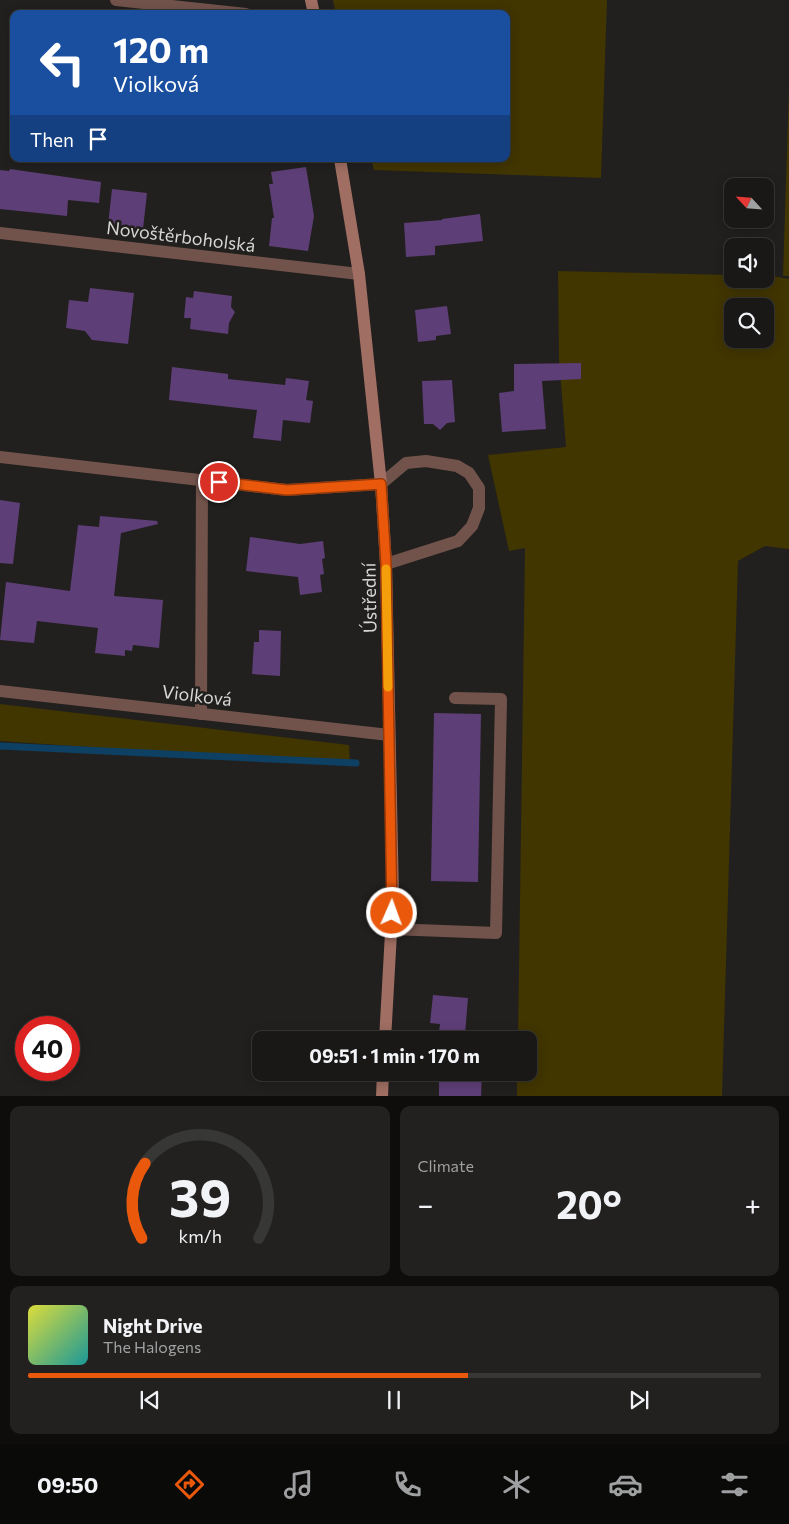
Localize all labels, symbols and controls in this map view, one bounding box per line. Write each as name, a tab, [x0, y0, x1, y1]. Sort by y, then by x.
text: 120 m	[113, 27, 209, 70]
icon: left	[30, 30, 95, 95]
text: Violková	[113, 70, 199, 97]
icon: arrive	[84, 125, 112, 153]
text: Then	[30, 128, 74, 151]
north arrow	[724, 178, 774, 228]
map controls	[724, 178, 774, 348]
street label: Novoštěrboholská	[105, 216, 257, 256]
button: sound	[724, 238, 774, 288]
button: search	[724, 298, 774, 348]
pin	[198, 461, 240, 503]
icon: arrive	[205, 468, 233, 496]
street label: Ústřední	[357, 561, 381, 633]
street label: Violková	[161, 680, 233, 710]
position arrow	[365, 886, 417, 938]
speed limit sign: 40	[15, 1016, 80, 1081]
text: 09:51 · 1 min · 170 m	[309, 1044, 480, 1067]
text: Climate	[418, 1156, 474, 1175]
text: 39	[169, 1164, 231, 1228]
text: 20°	[556, 1180, 622, 1227]
text: −	[418, 1187, 433, 1221]
text: +	[745, 1187, 761, 1221]
text: km/h	[178, 1225, 221, 1247]
text: Night Drive	[103, 1314, 203, 1337]
text: The Halogens	[103, 1337, 201, 1356]
icon: previous	[136, 1386, 164, 1414]
icon: pause	[380, 1386, 408, 1414]
icon: next	[625, 1386, 653, 1414]
icon: directions	[172, 1467, 207, 1502]
icon: music	[281, 1467, 316, 1502]
icon: phone	[390, 1467, 425, 1502]
icon: climate	[499, 1467, 534, 1502]
icon: car	[608, 1467, 643, 1502]
icon: filters	[717, 1467, 752, 1502]
text: 09:50	[37, 1471, 98, 1498]

